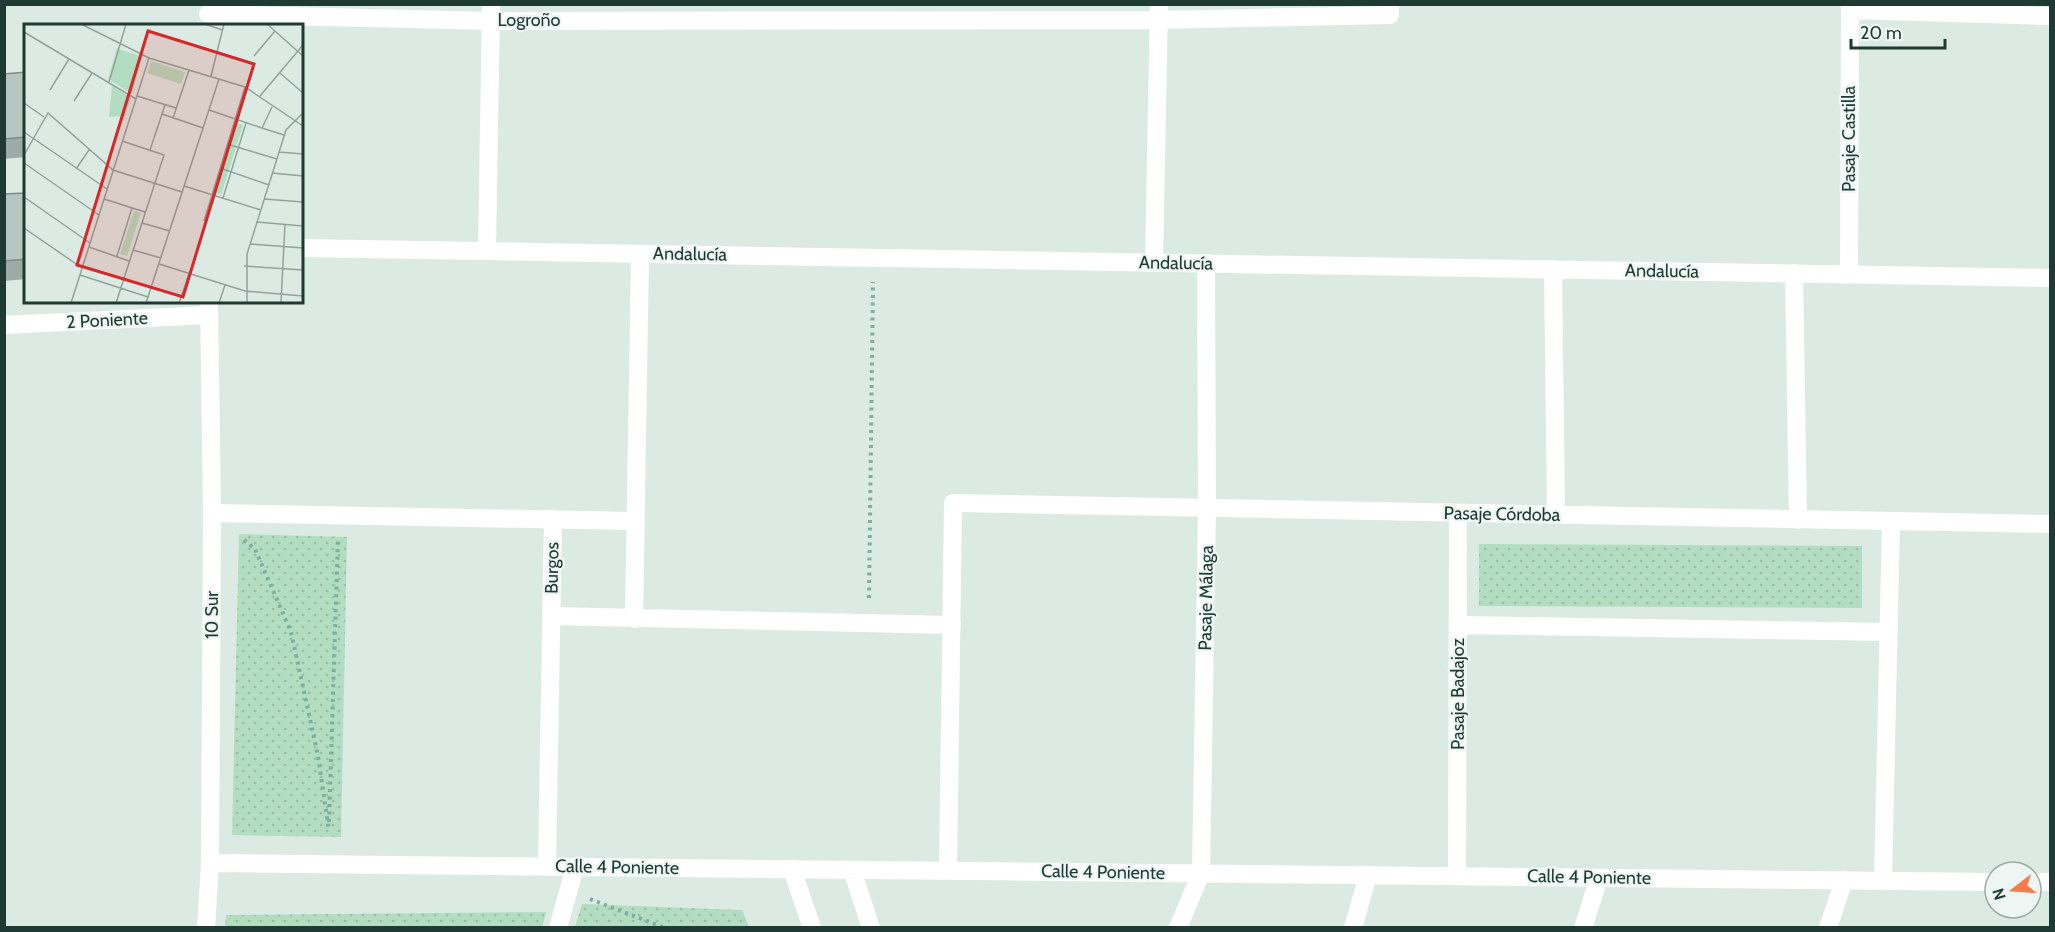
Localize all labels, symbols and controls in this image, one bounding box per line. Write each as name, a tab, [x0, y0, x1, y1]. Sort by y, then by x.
street label: Logroño	[497, 9, 561, 31]
scale bar	[1851, 12, 1946, 50]
text: 20 m	[1860, 22, 1902, 44]
inset map	[24, 24, 303, 303]
street label: Pasaje Castilla	[1838, 86, 1860, 192]
street label: Andalucía	[653, 242, 728, 266]
street label: Andalucía	[1139, 251, 1214, 275]
street label: Andalucía	[1625, 259, 1700, 283]
street label: 2 Poniente	[66, 307, 148, 333]
street label: Pasaje Córdoba	[1444, 502, 1561, 526]
street label: Burgos	[541, 542, 563, 594]
street label: Pasaje Málaga	[1194, 545, 1218, 651]
street label: 10 Sur	[201, 591, 223, 639]
street label: Pasaje Badajoz	[1447, 638, 1469, 750]
street label: Calle 4 Poniente	[555, 855, 679, 879]
street label: Calle 4 Poniente	[1041, 860, 1165, 884]
north arrow	[1983, 860, 2043, 920]
street label: Calle 4 Poniente	[1527, 865, 1651, 889]
text: N	[1988, 886, 2010, 902]

